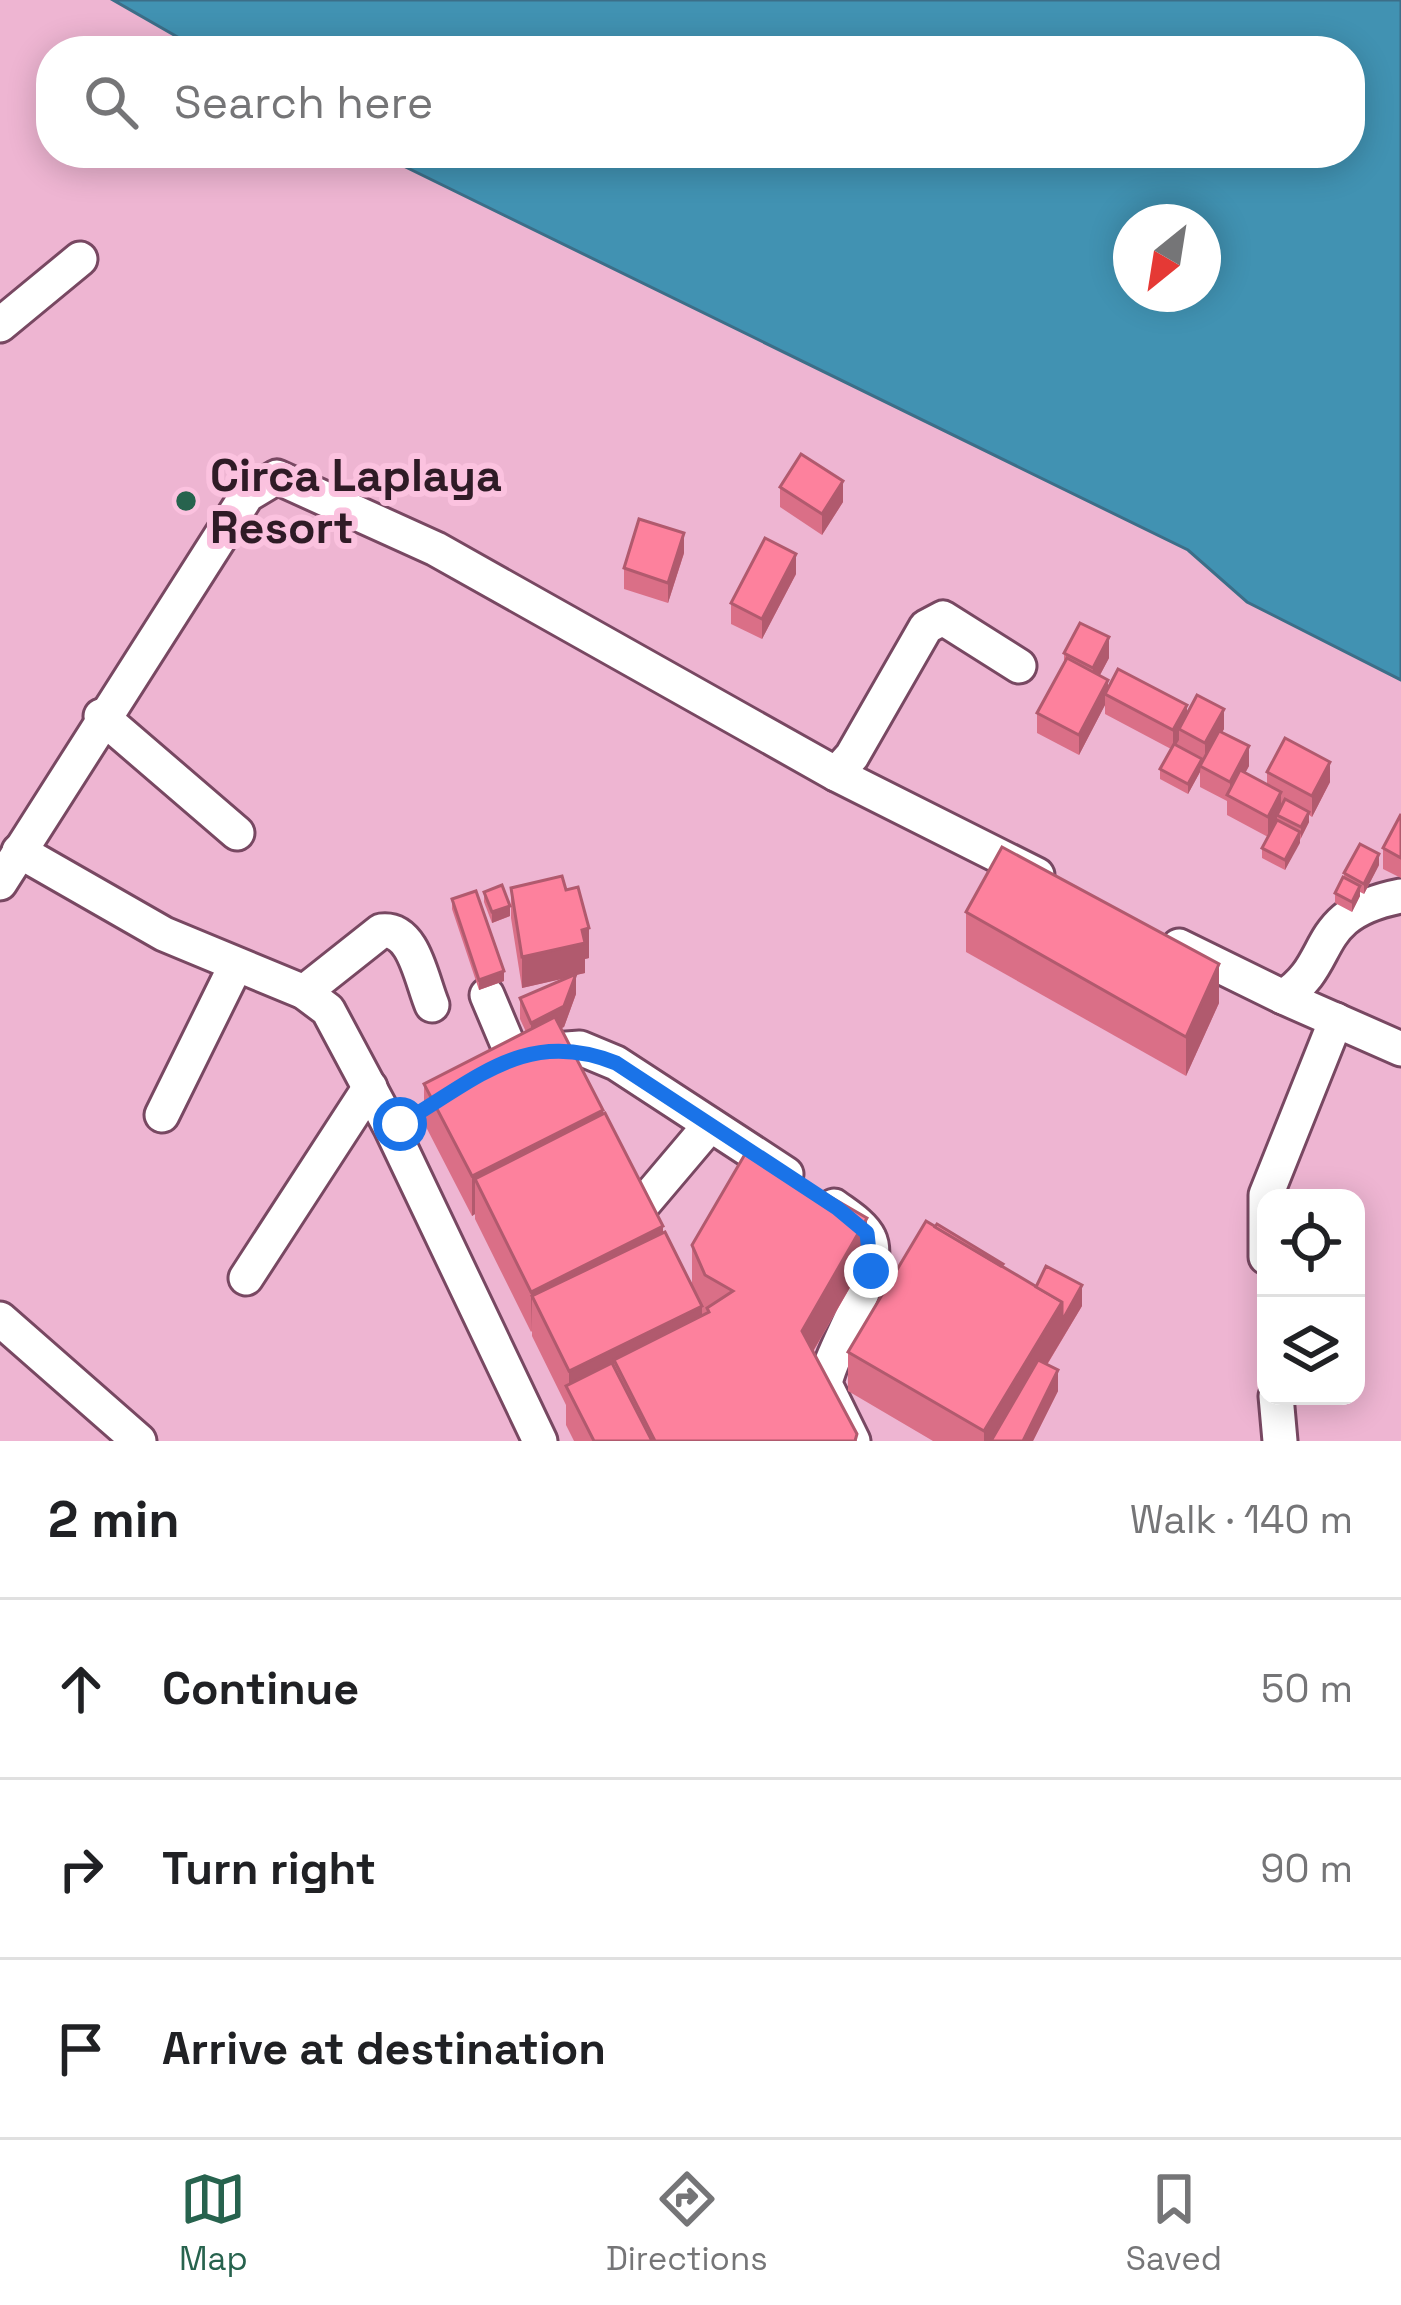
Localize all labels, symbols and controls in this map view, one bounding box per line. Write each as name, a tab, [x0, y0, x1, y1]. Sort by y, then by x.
search box	[36, 36, 1365, 168]
icon: search	[78, 69, 144, 135]
text: Search here	[174, 74, 433, 131]
north arrow	[1113, 204, 1221, 312]
place label: Circa Laplaya Resort	[210, 447, 502, 556]
marker: Circa Laplaya Resort	[173, 488, 199, 514]
route start	[373, 1097, 427, 1151]
map controls	[1257, 1189, 1365, 1405]
button: locate	[1257, 1189, 1365, 1297]
route end	[844, 1244, 898, 1298]
button: layers	[1257, 1297, 1365, 1405]
text: 2 min	[48, 1487, 180, 1552]
text: Walk · 140 m	[1130, 1495, 1353, 1544]
icon: ahead	[48, 1656, 114, 1722]
text: Continue	[162, 1660, 359, 1717]
text: 50 m	[1261, 1664, 1353, 1713]
icon: right	[48, 1836, 114, 1902]
text: Turn right	[162, 1840, 376, 1897]
text: 90 m	[1261, 1844, 1353, 1893]
icon: arrive	[48, 2016, 114, 2082]
text: Arrive at destination	[162, 2020, 606, 2077]
tab: Map	[179, 2166, 248, 2280]
tab: Directions	[606, 2166, 768, 2280]
tab: Saved	[1126, 2166, 1222, 2280]

